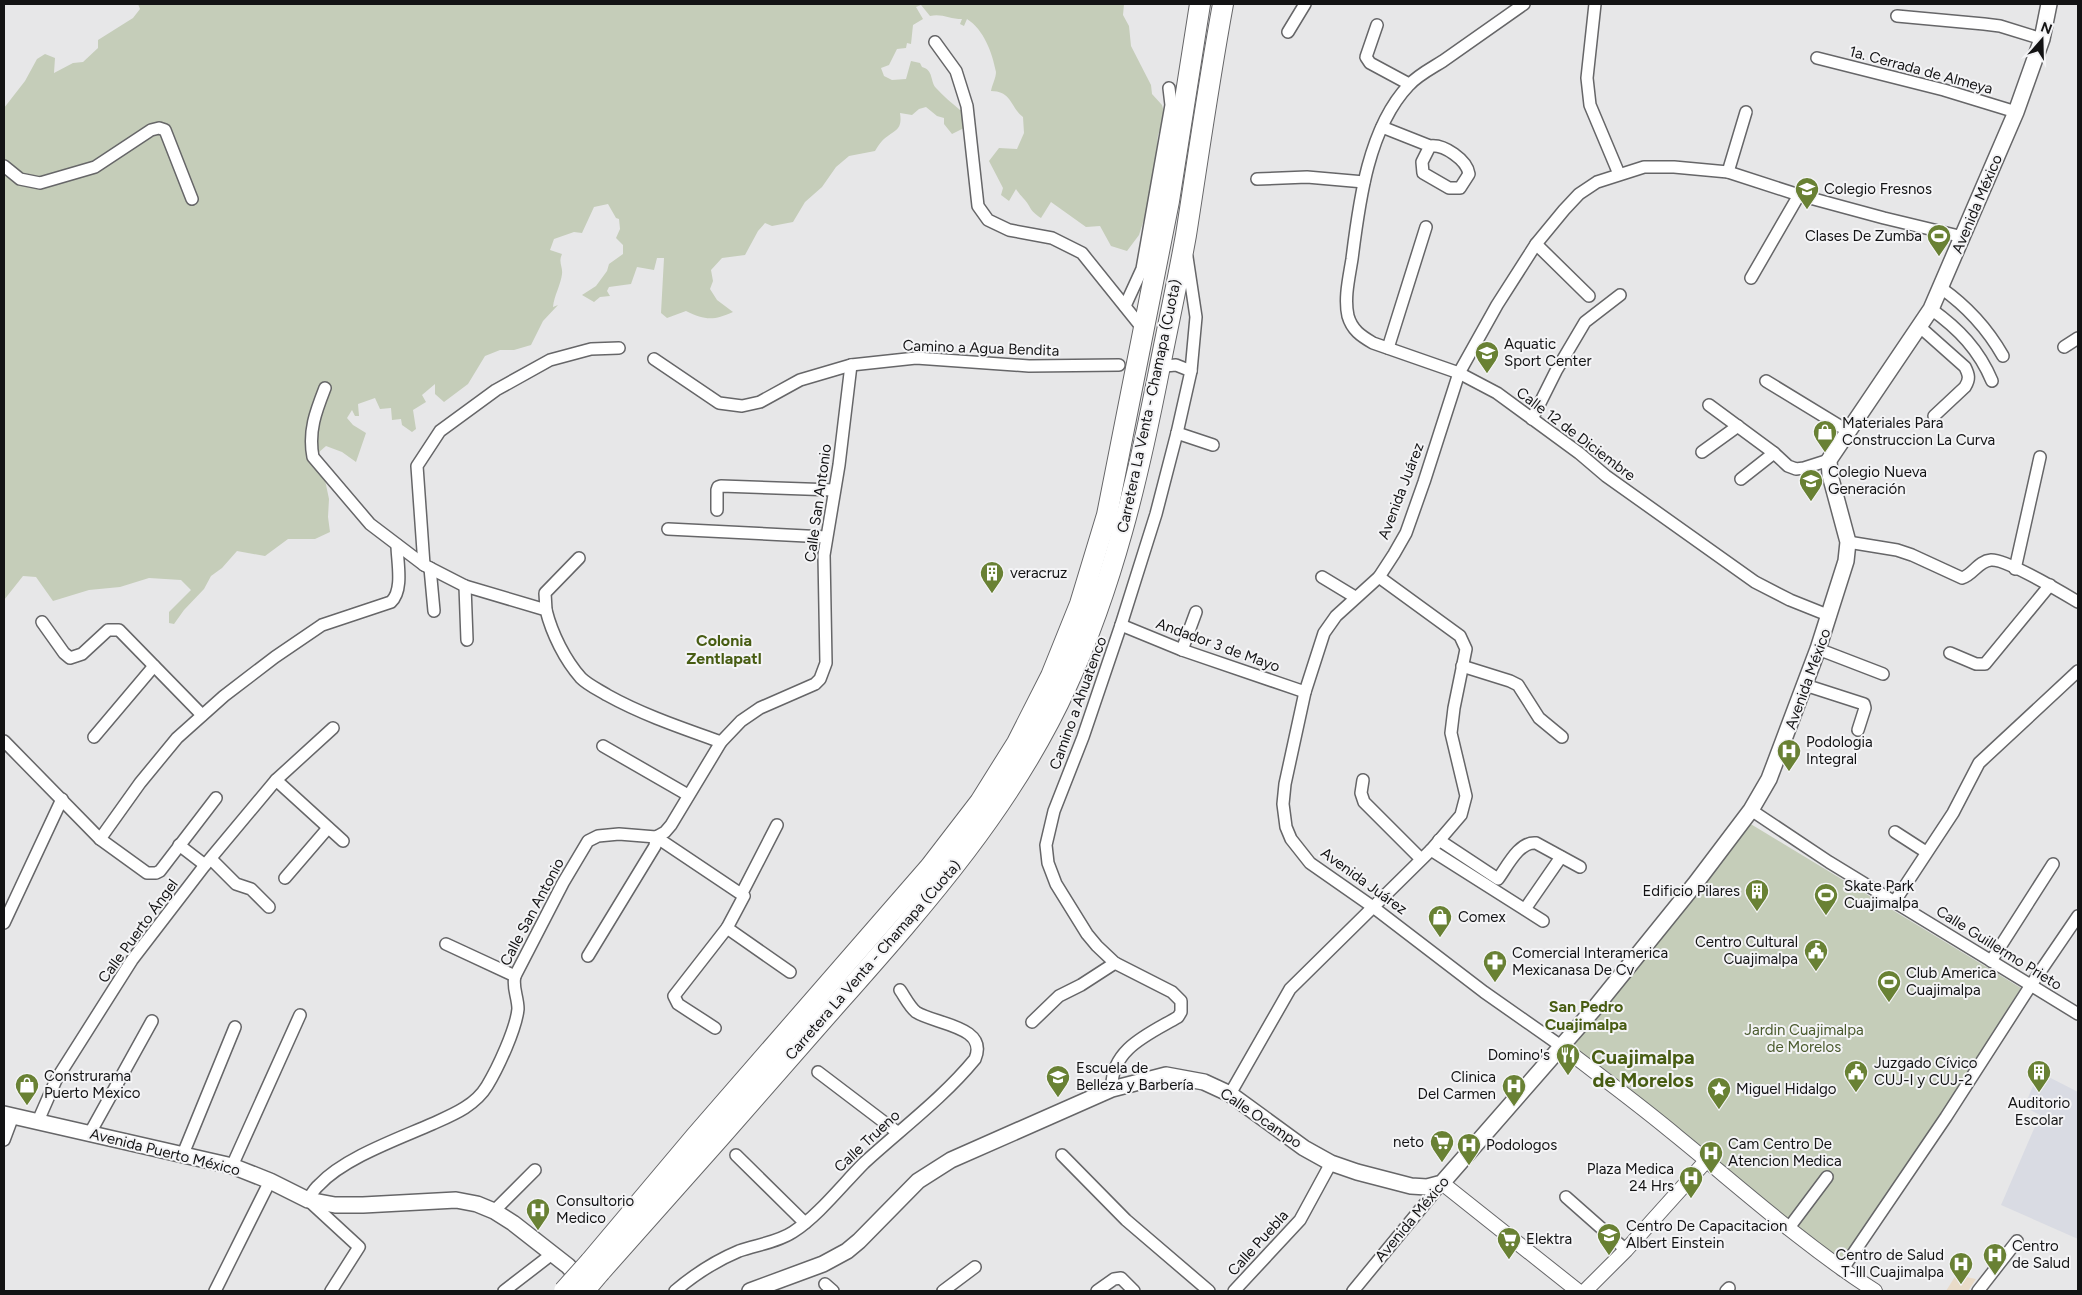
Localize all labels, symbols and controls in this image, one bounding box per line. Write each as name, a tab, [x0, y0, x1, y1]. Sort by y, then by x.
north arrow	[2017, 15, 2067, 65]
text: N	[2038, 18, 2054, 38]
street label: 1a. Cerrada de Almeya	[1847, 42, 1995, 98]
street label: Avenida México	[1948, 151, 2006, 256]
school or university icon: Colegio Fresnos	[1794, 176, 1820, 210]
place label: Colegio Fresnos	[1824, 180, 1932, 198]
sports icon: Clases De Zumba	[1926, 223, 1952, 257]
place label: Clases De Zumba	[1805, 227, 1922, 245]
street label: Carretera La Venta - Chamapa (Cuota)	[1113, 278, 1185, 534]
place label: Aquatic Sport Center	[1504, 335, 1592, 370]
street label: Camino a Agua Bendita	[902, 336, 1060, 360]
school or university icon: Aquatic Sport Center	[1474, 340, 1500, 374]
street label: Calle 12 de Diciembre	[1513, 383, 1639, 485]
place label: Materiales Para Construccion La Curva	[1842, 414, 1995, 449]
shop icon: Materiales Para Construccion La Curva	[1812, 419, 1838, 453]
street label: Avenida Juárez	[1374, 440, 1428, 542]
street label: Calle San Antonio	[801, 442, 835, 563]
place label: Colegio Nueva Generación	[1828, 463, 1927, 498]
school or university icon: Colegio Nueva Generación	[1798, 468, 1824, 502]
building icon: veracruz	[979, 560, 1005, 594]
place label: veracruz	[1010, 564, 1067, 582]
street label: Andador 3 de Mayo	[1154, 614, 1283, 676]
street label: Avenida México	[1781, 626, 1835, 732]
district label: Colonia Zentlapatl	[686, 631, 762, 668]
street label: Camino a Ahuatenco	[1046, 634, 1111, 772]
place label: Podologia Integral	[1806, 733, 1873, 768]
hospital icon: Podologia Integral	[1776, 738, 1802, 772]
street label: Avenida Juárez	[1317, 844, 1411, 918]
street label: Calle San Antonio	[496, 855, 568, 969]
street label: Carretera La Venta - Chamapa (Cuota)	[781, 856, 965, 1064]
street label: Calle Puerto Ángel	[94, 876, 182, 986]
place label: Skate Park Cuajimalpa	[1844, 877, 1919, 912]
building icon: Edificio Pilares	[1744, 878, 1770, 912]
place label: Edificio Pilares	[1642, 882, 1740, 900]
sports icon: Skate Park Cuajimalpa	[1813, 882, 1839, 916]
street label: Calle Guillermo Prieto	[1933, 902, 2065, 994]
shop icon: Comex	[1427, 904, 1453, 938]
place label: Comex	[1458, 908, 1506, 926]
place label: Centro Cultural Cuajimalpa	[1695, 933, 1798, 968]
public building icon: Centro Cultural Cuajimalpa	[1803, 938, 1829, 972]
place label: Comercial Interamerica Mexicanasa De Cv	[1512, 944, 1668, 979]
pharmacy icon: Comercial Interamerica Mexicanasa De Cv	[1482, 949, 1508, 983]
place label: Club America Cuajimalpa	[1906, 964, 1996, 999]
sports icon: Club America Cuajimalpa	[1876, 969, 1902, 1003]
district label: San Pedro Cuajimalpa	[1545, 997, 1627, 1034]
park label: Jardin Cuajimalpa de Morelos	[1744, 1021, 1864, 1056]
restaurant icon: Domino's	[1555, 1042, 1581, 1076]
district label: Cuajimalpa de Morelos	[1591, 1045, 1695, 1092]
place label: Domino's	[1488, 1046, 1550, 1064]
place label: Juzgado Cívico CUJ-I y CUJ-2	[1874, 1054, 1978, 1089]
place label: Escuela de Belleza y Barbería	[1076, 1059, 1194, 1094]
public building icon: Juzgado Cívico CUJ-I y CUJ-2	[1843, 1059, 1869, 1093]
building icon: Auditorio Escolar	[2026, 1059, 2052, 1093]
school or university icon: Escuela de Belleza y Barbería	[1045, 1064, 1071, 1098]
place label: Construrama Puerto Mexico	[44, 1067, 141, 1102]
place label: Clinica Del Carmen	[1418, 1068, 1496, 1103]
shop icon: Construrama Puerto Mexico	[14, 1072, 40, 1106]
hospital icon: Clinica Del Carmen	[1501, 1073, 1527, 1107]
place icon: Miguel Hidalgo	[1706, 1076, 1732, 1110]
place label: Miguel Hidalgo	[1736, 1080, 1837, 1098]
street label: Calle Ocampo	[1217, 1084, 1306, 1152]
place label: Auditorio Escolar	[2008, 1094, 2070, 1129]
street label: Calle Trueno	[830, 1106, 904, 1176]
street label: Avenida Puerto México	[88, 1125, 242, 1179]
supermarket icon: neto	[1429, 1129, 1455, 1163]
hospital icon: Podologos	[1456, 1132, 1482, 1166]
place label: neto	[1393, 1133, 1424, 1151]
place label: Cam Centro De Atencion Medica	[1728, 1135, 1842, 1170]
place label: Podologos	[1486, 1136, 1557, 1154]
hospital icon: Cam Centro De Atencion Medica	[1698, 1140, 1724, 1174]
place label: Plaza Medica 24 Hrs	[1587, 1160, 1674, 1195]
hospital icon: Plaza Medica 24 Hrs	[1678, 1165, 1704, 1199]
street label: Avenida México	[1371, 1172, 1453, 1265]
place label: Consultorio Medico	[556, 1192, 634, 1227]
hospital icon: Consultorio Medico	[525, 1197, 551, 1231]
street label: Calle Puebla	[1224, 1207, 1292, 1279]
place label: Centro De Capacitacion Albert Einstein	[1626, 1217, 1787, 1252]
school or university icon: Centro De Capacitacion Albert Einstein	[1596, 1222, 1622, 1256]
supermarket icon: Elektra	[1496, 1226, 1522, 1260]
place label: Elektra	[1526, 1230, 1572, 1248]
place label: Centro de Salud	[2012, 1237, 2070, 1272]
hospital icon: Centro de Salud	[1982, 1242, 2008, 1276]
place label: Centro de Salud T-lll Cuajimalpa	[1835, 1246, 1944, 1281]
hospital icon: Centro de Salud T-lll Cuajimalpa	[1948, 1251, 1974, 1285]

